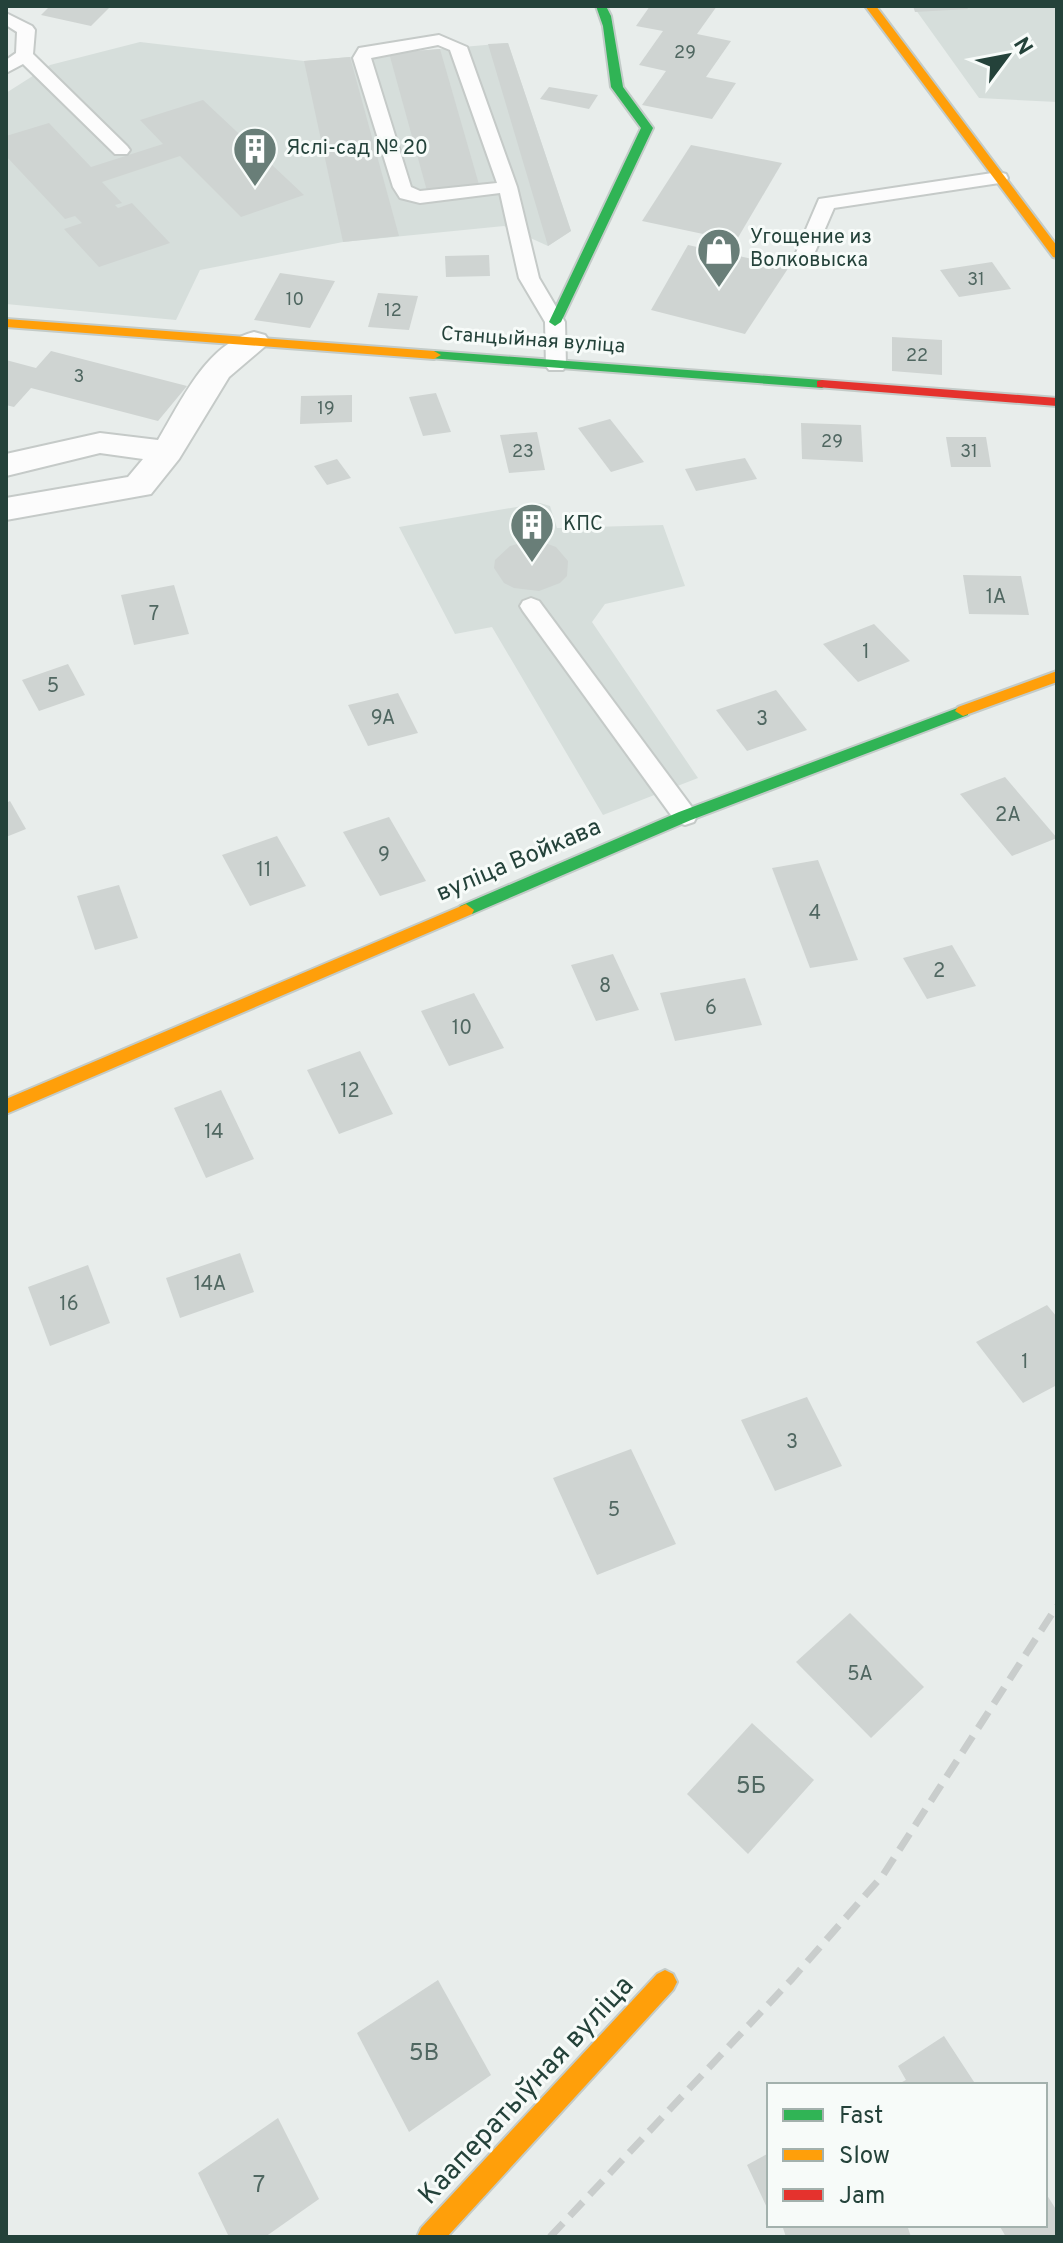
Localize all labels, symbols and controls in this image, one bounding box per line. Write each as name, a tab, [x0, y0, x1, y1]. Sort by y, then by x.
north arrow	[967, 16, 1047, 96]
text: N	[1006, 33, 1037, 61]
house number: 29	[674, 42, 696, 65]
building icon: Яслі-сад № 20	[231, 125, 279, 188]
place label: Яслі-сад № 20	[286, 136, 428, 162]
place label: Угощение из Волковыска	[750, 225, 872, 274]
shop icon: Угощение из Волковыска	[695, 226, 743, 289]
house number: 31	[967, 269, 985, 292]
house number: 10	[286, 289, 304, 312]
house number: 12	[384, 300, 402, 323]
street label: Станцыйная вуліца	[440, 322, 626, 360]
house number: 22	[906, 345, 928, 368]
house number: 3	[74, 366, 84, 389]
house number: 19	[317, 398, 335, 421]
house number: 29	[821, 431, 843, 454]
house number: 23	[512, 441, 534, 464]
house number: 31	[960, 441, 978, 464]
building icon: КПС	[508, 501, 556, 564]
place label: КПС	[563, 512, 603, 538]
house number: 1А	[986, 585, 1006, 611]
house number: 7	[149, 602, 159, 628]
house number: 1	[862, 640, 870, 666]
house number: 5	[47, 674, 59, 700]
house number: 9А	[371, 706, 395, 732]
house number: 3	[756, 707, 768, 733]
house number: 2А	[995, 803, 1021, 829]
street label: вуліца Войкава	[432, 813, 606, 909]
house number: 9	[378, 843, 390, 869]
house number: 11	[257, 858, 271, 884]
house number: 4	[809, 901, 821, 927]
house number: 2	[933, 959, 945, 985]
house number: 8	[599, 974, 611, 1000]
house number: 6	[705, 996, 717, 1022]
house number: 10	[452, 1016, 472, 1042]
house number: 12	[340, 1079, 360, 1105]
house number: 14	[204, 1120, 224, 1146]
house number: 14А	[194, 1272, 226, 1298]
house number: 16	[59, 1292, 79, 1318]
house number: 1	[1021, 1350, 1029, 1376]
house number: 3	[786, 1430, 798, 1456]
house number: 5	[608, 1498, 620, 1524]
house number: 5А	[847, 1662, 873, 1688]
house number: 5Б	[736, 1772, 766, 1802]
street label: Кааператыўная вуліца	[411, 1969, 643, 2213]
house number: 5В	[409, 2039, 439, 2069]
legend	[767, 2083, 1047, 2227]
text: Fast	[839, 2102, 883, 2132]
text: Slow	[839, 2142, 890, 2172]
house number: 7	[253, 2171, 265, 2201]
text: Jam	[839, 2182, 885, 2212]

